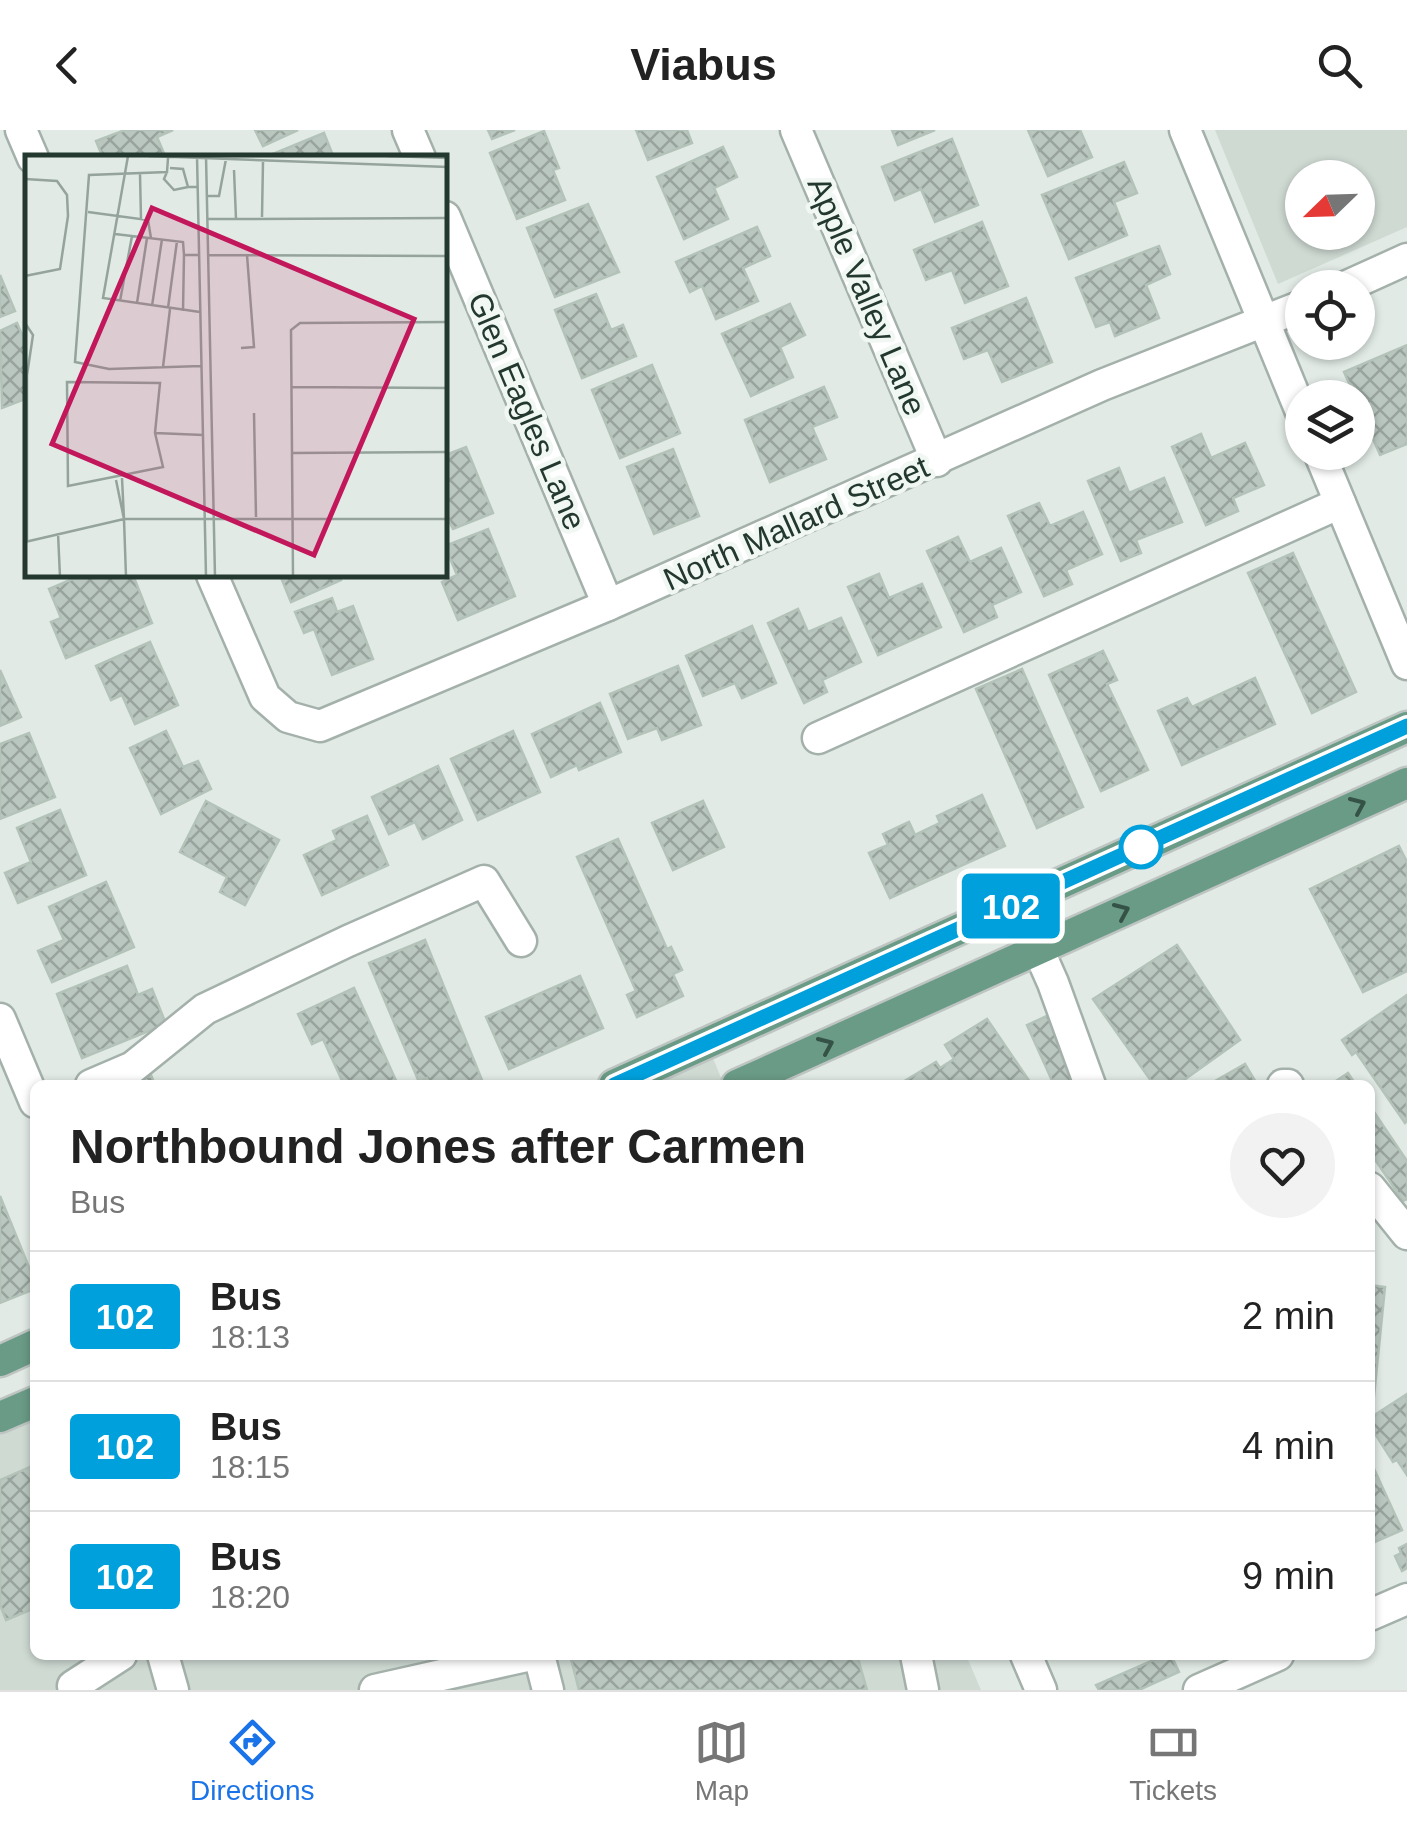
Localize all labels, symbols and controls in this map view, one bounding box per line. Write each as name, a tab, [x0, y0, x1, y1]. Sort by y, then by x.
icon: back	[40, 38, 95, 93]
icon: search	[1312, 38, 1367, 93]
text: Viabus	[630, 39, 777, 90]
inset map	[25, 155, 448, 578]
north arrow	[1285, 160, 1375, 250]
map controls	[1285, 160, 1375, 470]
street label: Apple Valley Lane	[800, 171, 934, 421]
button: locate	[1285, 270, 1375, 360]
street label: Glen Eagles Lane	[461, 287, 593, 535]
button: layers	[1285, 380, 1375, 470]
street label: North Mallard Street	[658, 448, 934, 598]
one-way arrow	[1348, 797, 1366, 817]
unlabelled marker	[1120, 826, 1162, 868]
line badge: 102	[954, 874, 1068, 938]
text: 102	[982, 887, 1040, 926]
one-way arrow	[1112, 903, 1130, 923]
one-way arrow	[816, 1037, 834, 1057]
button: heart	[1230, 1113, 1335, 1218]
text: Northbound Jones after Carmen	[70, 1120, 806, 1173]
text: Bus	[70, 1184, 125, 1220]
text: Bus	[210, 1276, 282, 1318]
text: 2 min	[1242, 1295, 1335, 1337]
text: 102	[96, 1297, 154, 1336]
text: 18:13	[210, 1319, 290, 1355]
text: Bus	[210, 1406, 282, 1448]
text: 4 min	[1242, 1425, 1335, 1467]
text: 102	[96, 1427, 154, 1466]
text: 18:15	[210, 1449, 290, 1485]
text: Bus	[210, 1536, 282, 1578]
text: 9 min	[1242, 1555, 1335, 1597]
text: 102	[96, 1557, 154, 1596]
text: 18:20	[210, 1579, 290, 1615]
tab: Directions	[190, 1715, 314, 1807]
tab: Map	[694, 1715, 749, 1807]
tab: Tickets	[1129, 1715, 1217, 1807]

